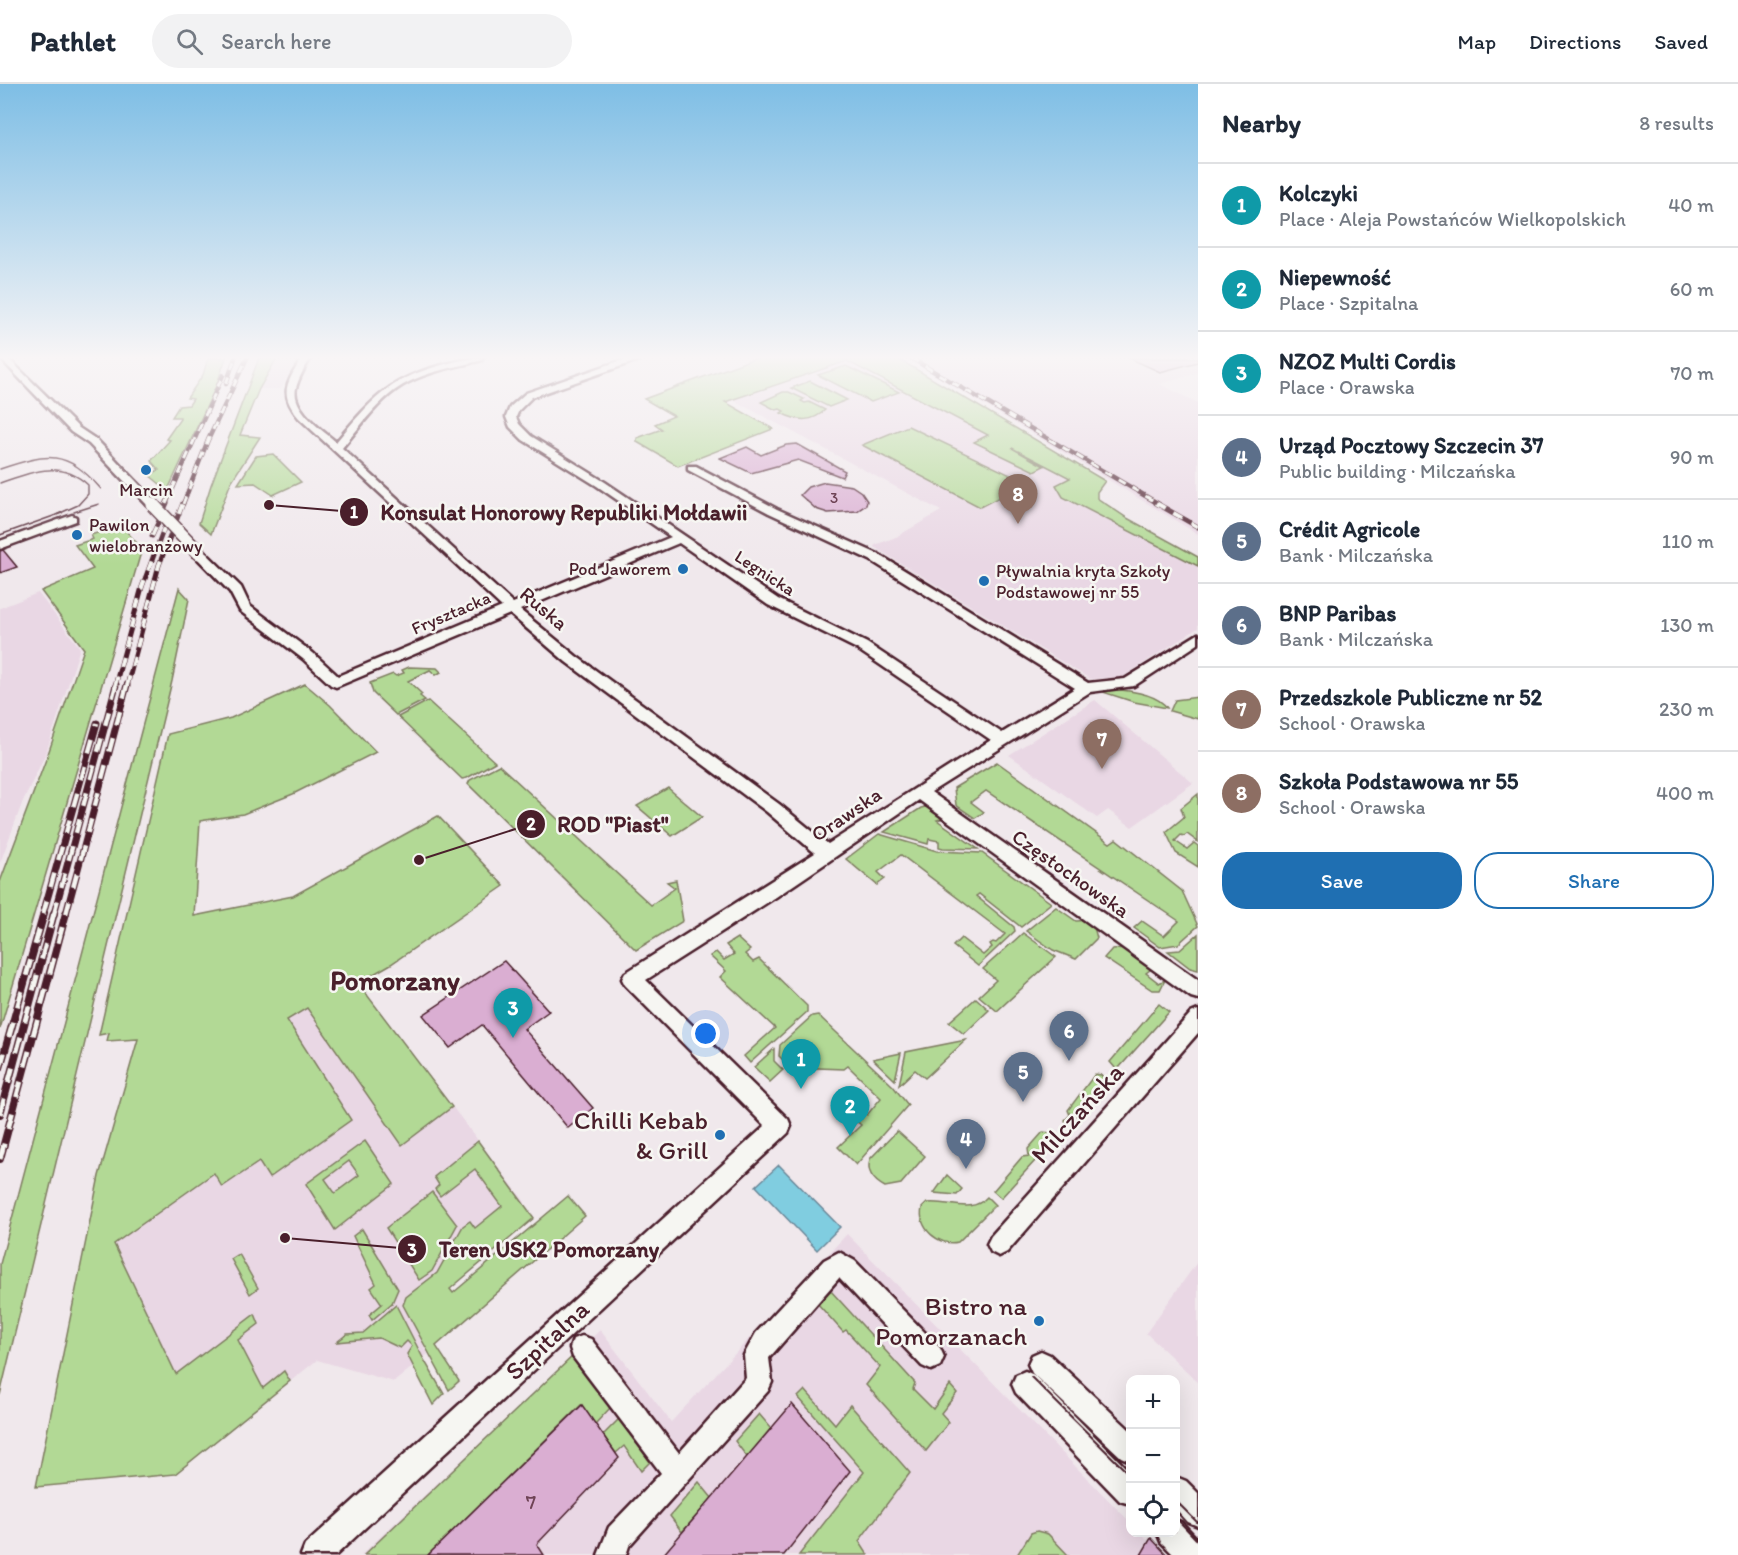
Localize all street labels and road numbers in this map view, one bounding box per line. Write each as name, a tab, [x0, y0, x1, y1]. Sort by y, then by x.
street label: Legnicka	[730, 545, 800, 601]
street label: Ruska	[515, 581, 573, 635]
street label: Frysztacka	[408, 586, 494, 640]
street label: Orawska	[806, 781, 886, 847]
street label: Częstochowska	[1007, 823, 1135, 923]
street label: Milczańska	[1024, 1056, 1131, 1170]
street label: Szpitalna	[498, 1293, 596, 1387]

